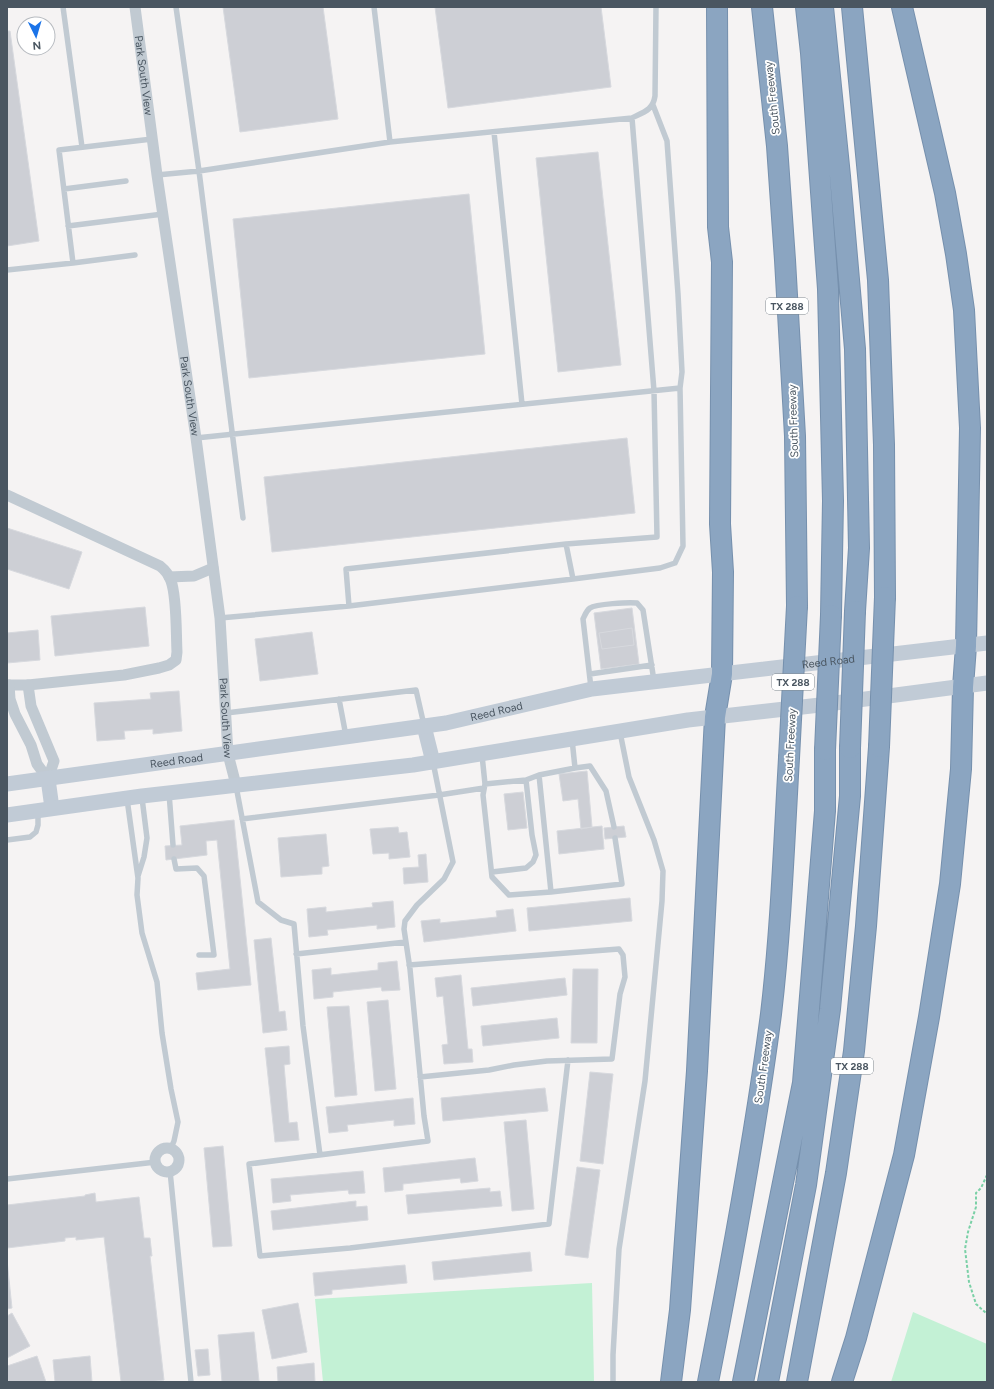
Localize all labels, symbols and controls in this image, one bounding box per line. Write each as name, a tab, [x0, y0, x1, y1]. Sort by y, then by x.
north arrow	[16, 16, 56, 56]
street label: Park South View	[132, 35, 155, 117]
text: N	[32, 39, 42, 52]
street label: South Freeway	[762, 60, 783, 135]
road number: TX 288	[766, 298, 808, 314]
street label: Park South View	[177, 355, 202, 437]
street label: South Freeway	[786, 384, 801, 458]
street label: Reed Road	[801, 652, 856, 672]
road number: TX 288	[772, 674, 814, 690]
street label: Park South View	[217, 677, 234, 759]
street label: Reed Road	[469, 699, 524, 724]
street label: South Freeway	[782, 708, 799, 782]
street label: Reed Road	[149, 751, 204, 771]
street label: South Freeway	[752, 1030, 775, 1104]
road number: TX 288	[831, 1058, 873, 1074]

